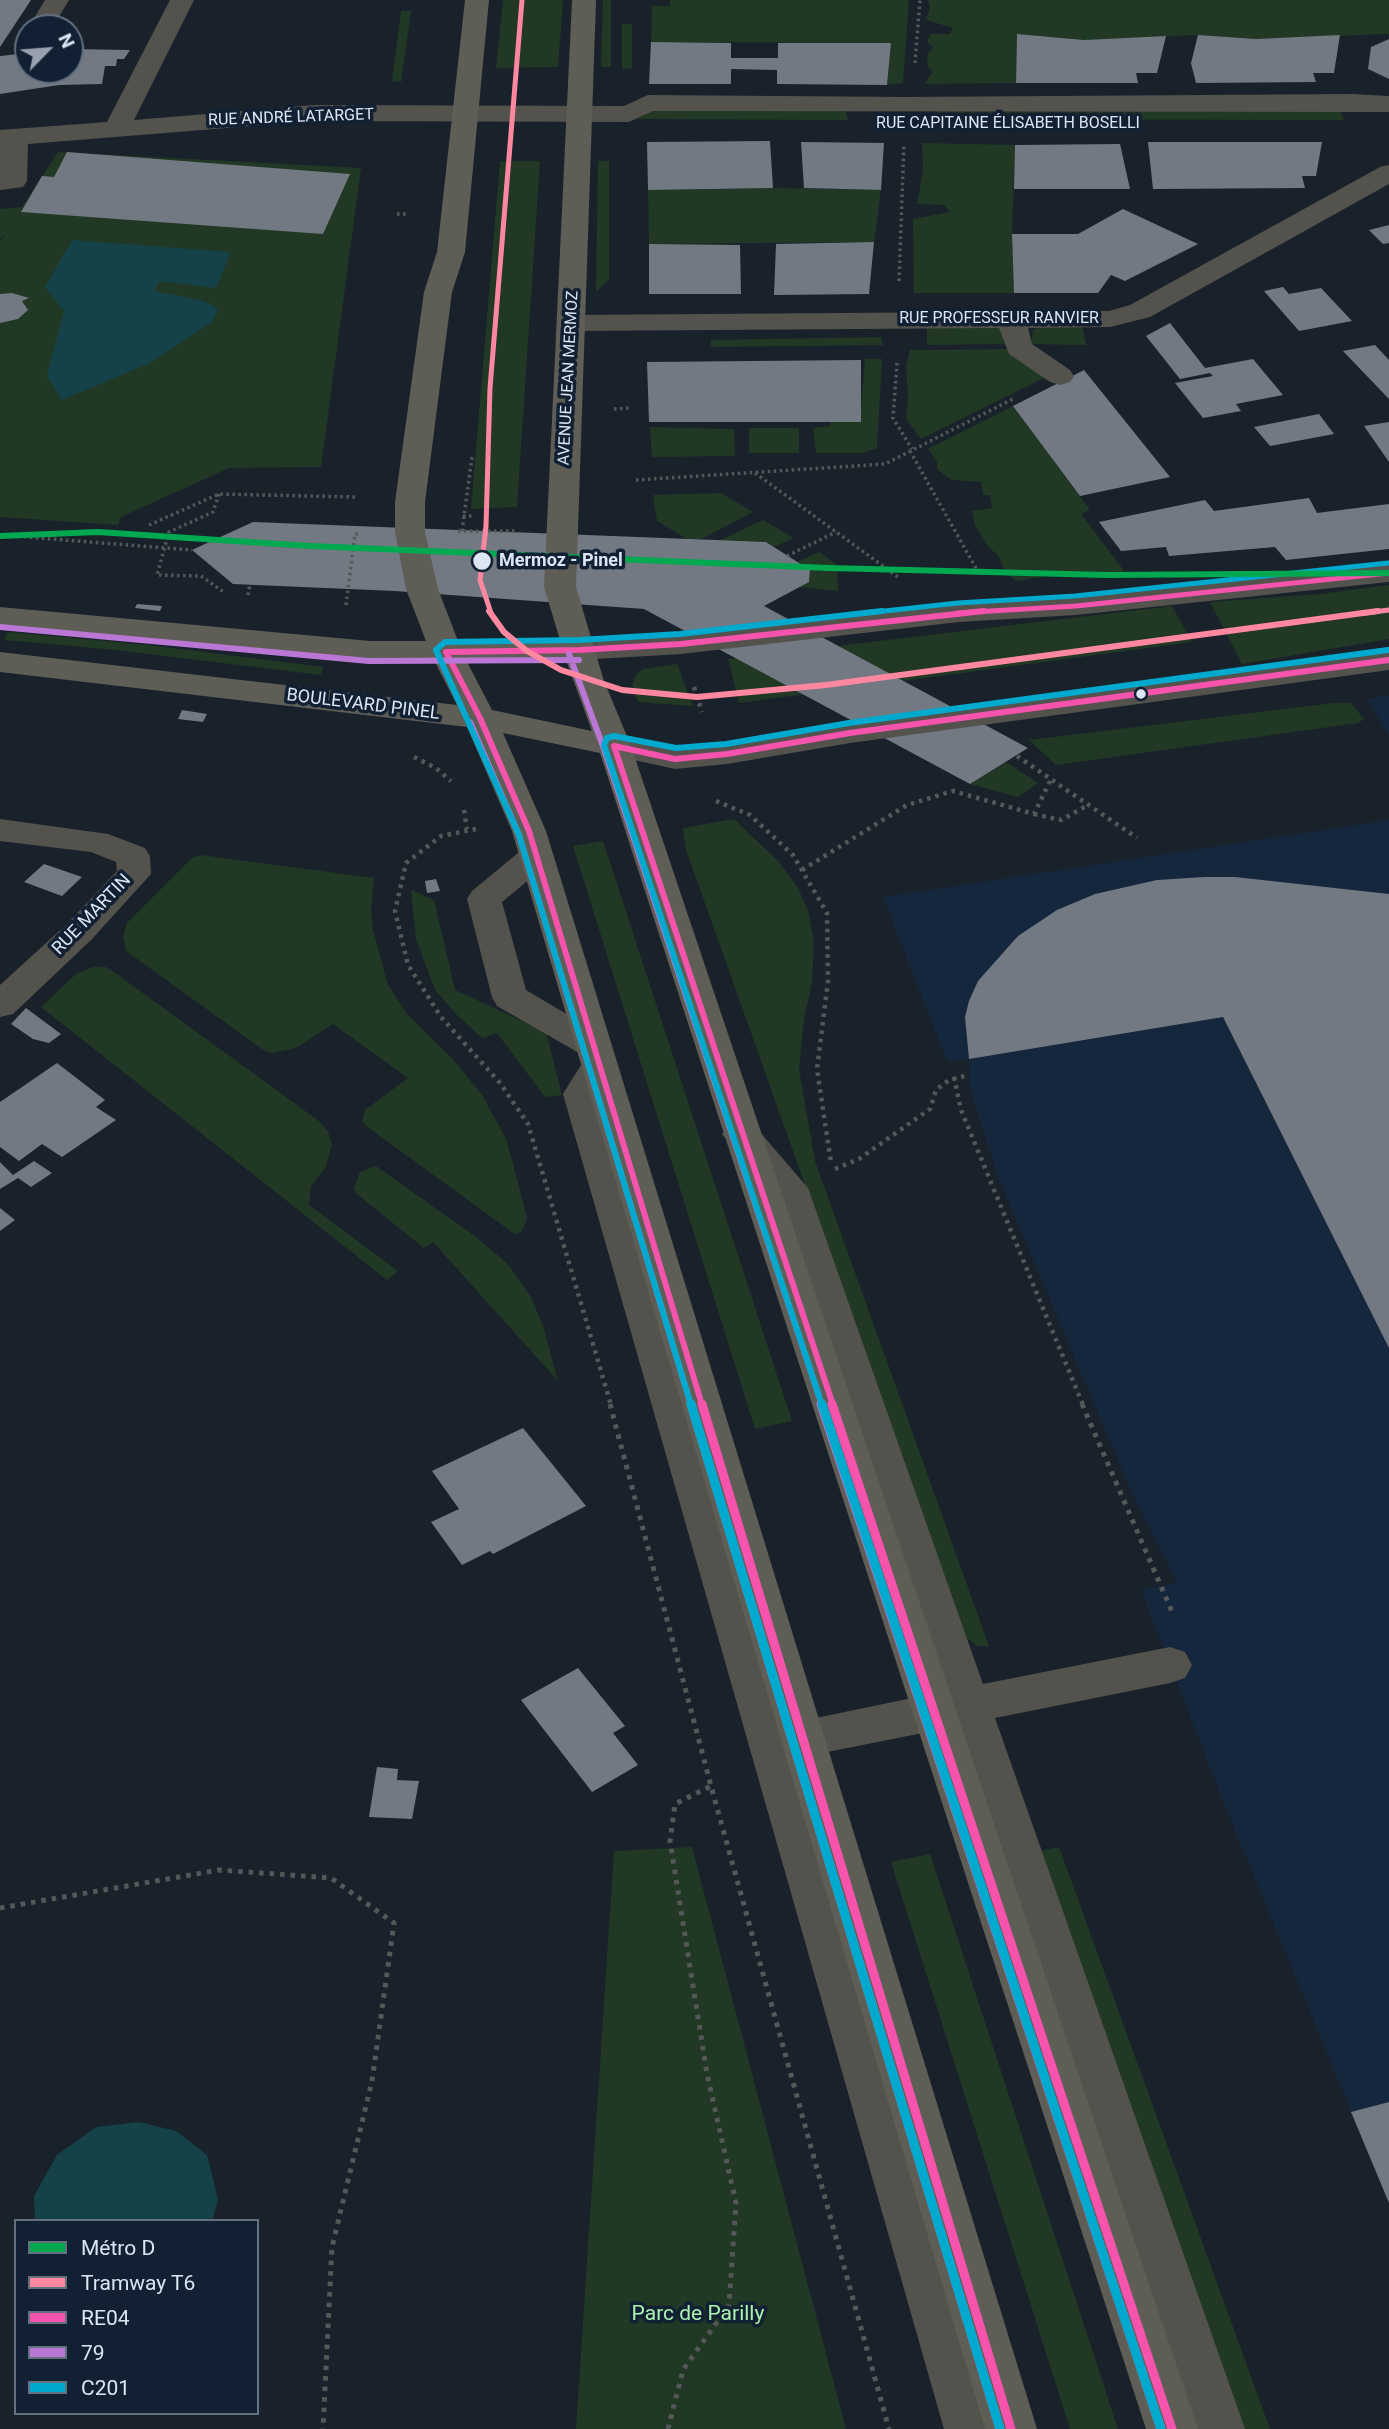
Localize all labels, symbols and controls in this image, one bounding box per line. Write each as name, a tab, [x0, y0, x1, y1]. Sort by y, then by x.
north arrow	[14, 14, 84, 84]
text: N	[53, 30, 80, 52]
street label: RUE ANDRÉ LATARGET	[208, 106, 374, 130]
street label: RUE CAPITAINE ÉLISABETH BOSELLI	[876, 114, 1140, 134]
street label: AVENUE JEAN MERMOZ	[555, 290, 583, 466]
street label: RUE PROFESSEUR RANVIER	[899, 309, 1099, 329]
marker: Mermoz - Pinel	[471, 550, 493, 572]
place label: Mermoz - Pinel	[499, 550, 623, 572]
street label: BOULEVARD PINEL	[285, 685, 441, 725]
unlabelled marker	[1134, 687, 1148, 701]
street label: RUE MARTIN	[48, 870, 136, 960]
legend	[14, 2219, 259, 2415]
text: Métro D	[81, 2236, 155, 2260]
text: Tramway T6	[81, 2271, 195, 2295]
park label: Parc de Parilly	[632, 2302, 764, 2328]
text: RE04	[81, 2306, 129, 2330]
text: 79	[81, 2341, 105, 2365]
text: C201	[81, 2376, 130, 2400]

